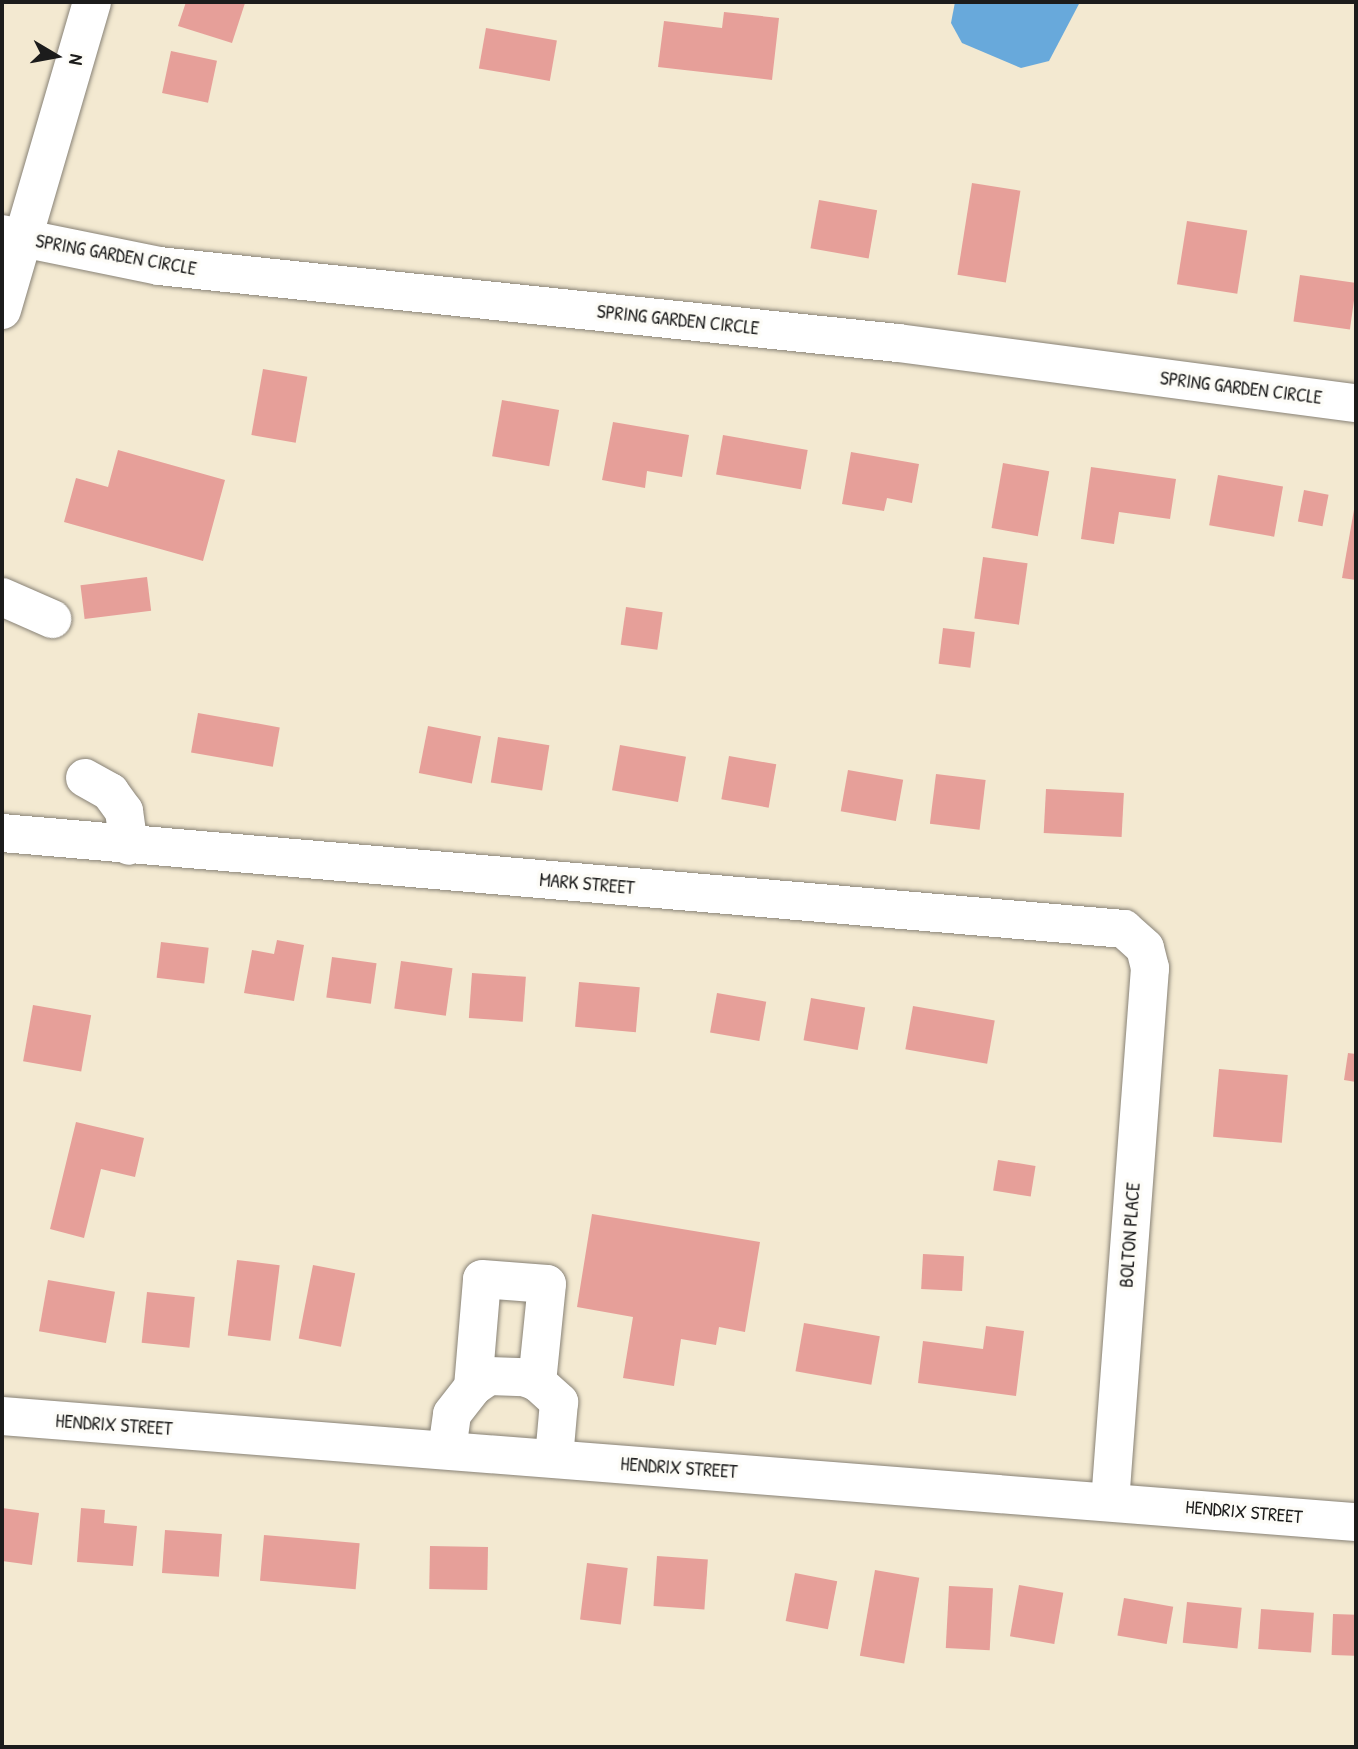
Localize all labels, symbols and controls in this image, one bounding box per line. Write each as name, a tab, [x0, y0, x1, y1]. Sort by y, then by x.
north arrow	[21, 21, 91, 91]
text: N	[63, 52, 90, 67]
street label: SPRING GARDEN CIRCLE	[34, 230, 198, 280]
street label: SPRING GARDEN CIRCLE	[596, 300, 760, 340]
street label: SPRING GARDEN CIRCLE	[1159, 367, 1323, 409]
street label: MARK STREET	[538, 868, 636, 900]
street label: BOLTON PLACE	[1115, 1182, 1145, 1288]
street label: HENDRIX STREET	[55, 1410, 173, 1440]
street label: HENDRIX STREET	[620, 1453, 738, 1483]
street label: HENDRIX STREET	[1185, 1496, 1303, 1528]

